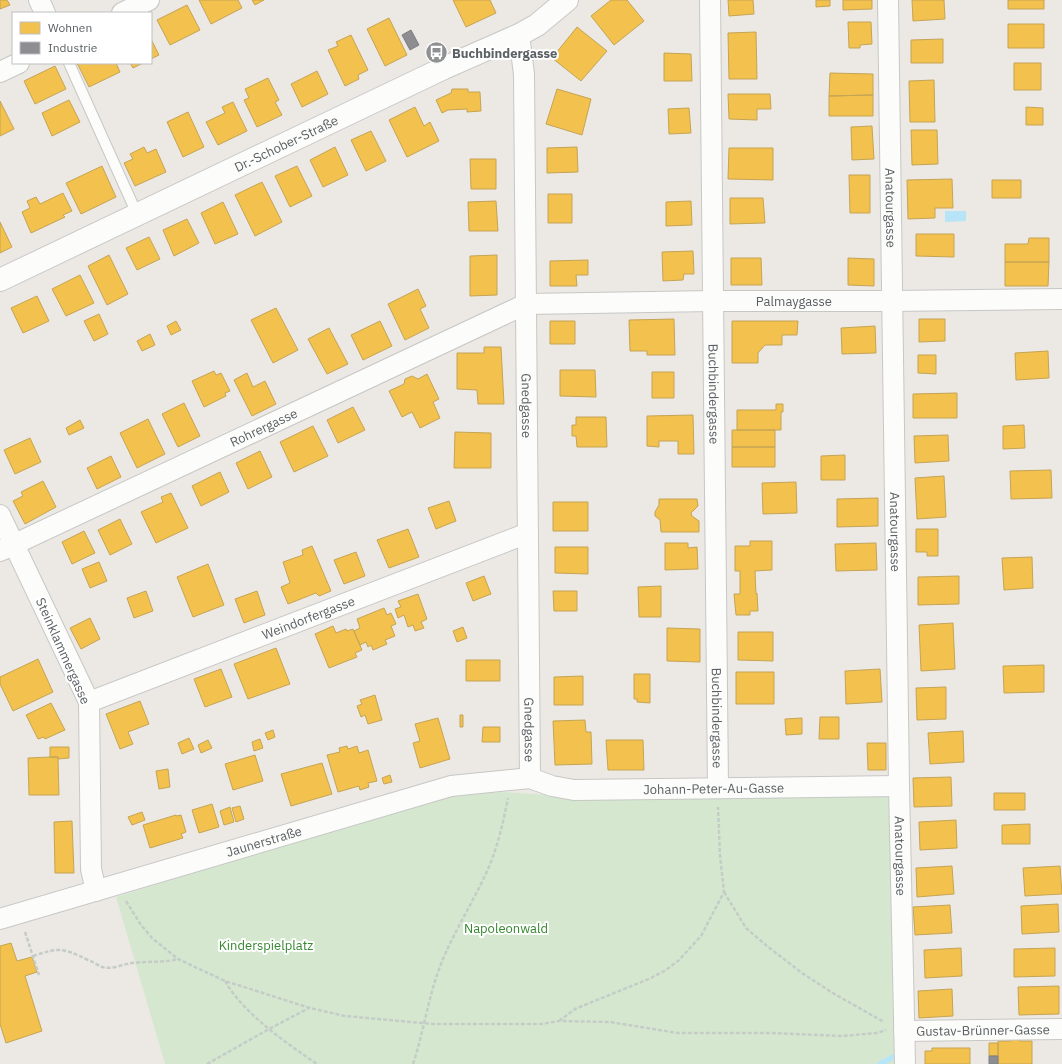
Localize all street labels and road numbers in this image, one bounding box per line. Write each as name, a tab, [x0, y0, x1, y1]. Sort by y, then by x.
street label: Dr.-Schober-Straße	[231, 111, 341, 175]
street label: Anatourgasse	[882, 168, 900, 248]
street label: Palmaygasse	[756, 293, 832, 310]
street label: Buchbindergasse	[705, 344, 723, 444]
street label: Gnedgasse	[518, 373, 536, 438]
street label: Rohrergasse	[227, 404, 300, 450]
street label: Anatourgasse	[886, 492, 905, 572]
street label: Weindorfergasse	[259, 592, 357, 643]
street label: Steinklammergasse	[32, 595, 94, 707]
street label: Buchbindergasse	[708, 668, 726, 768]
street label: Gnedgasse	[521, 697, 538, 762]
street label: Johann-Peter-Au-Gasse	[643, 779, 784, 798]
street label: Anatourgasse	[891, 816, 910, 896]
street label: Jaunerstraße	[224, 822, 304, 860]
street label: Gustav-Brünner-Gasse	[916, 1021, 1050, 1039]

